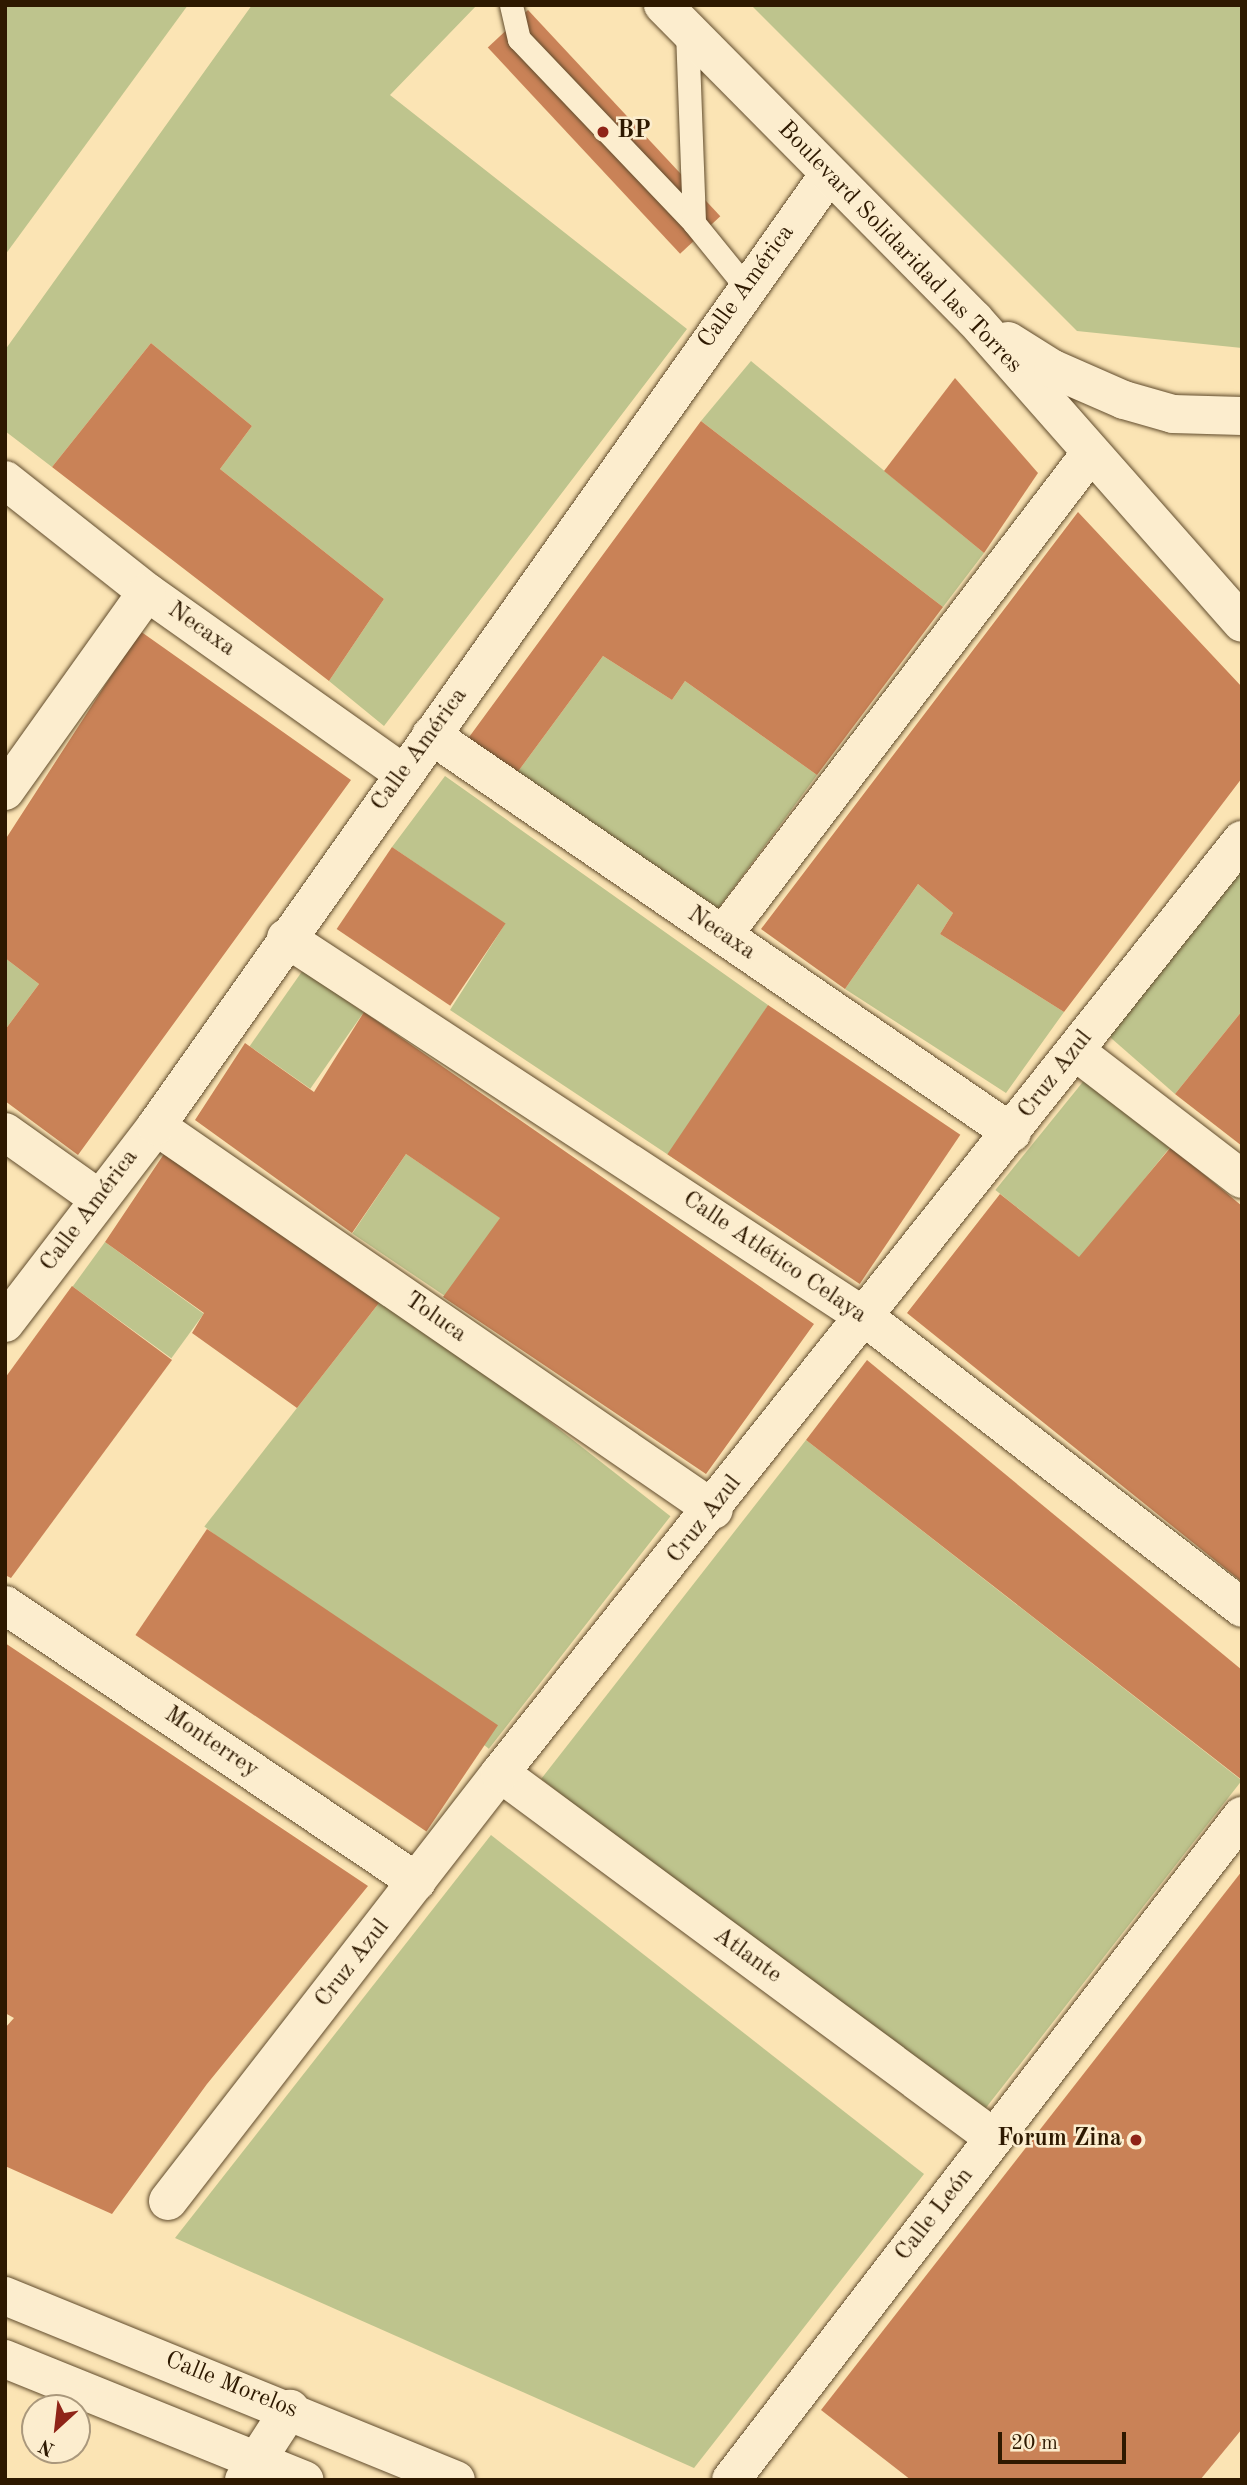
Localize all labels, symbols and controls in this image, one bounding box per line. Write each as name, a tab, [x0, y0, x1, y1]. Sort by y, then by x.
street label: Boulevard Solidaridad las Torres	[771, 116, 1027, 380]
place label: BP	[617, 118, 651, 146]
marker: BP	[595, 124, 611, 140]
street label: Calle América	[693, 220, 801, 354]
street label: Necaxa	[162, 596, 240, 664]
street label: Calle América	[366, 683, 474, 817]
street label: Necaxa	[681, 901, 761, 967]
street label: Cruz Azul	[1013, 1025, 1099, 1125]
street label: Calle América	[35, 1144, 145, 1278]
street label: Calle Atlético Celaya	[677, 1186, 871, 1330]
street label: Toluca	[398, 1286, 472, 1350]
street label: Cruz Azul	[662, 1470, 748, 1570]
street label: Monterrey	[158, 1701, 264, 1785]
street label: Cruz Azul	[310, 1914, 396, 2014]
street label: Atlante	[707, 1922, 787, 1990]
place label: Forum Zina	[997, 2126, 1122, 2154]
marker: Forum Zina	[1128, 2132, 1144, 2148]
street label: Calle León	[890, 2163, 980, 2267]
street label: Calle Morelos	[161, 2346, 301, 2426]
north arrow	[21, 2394, 91, 2464]
scale bar	[1002, 2418, 1130, 2462]
text: 20 m	[1011, 2433, 1058, 2454]
text: N	[36, 2435, 58, 2458]

